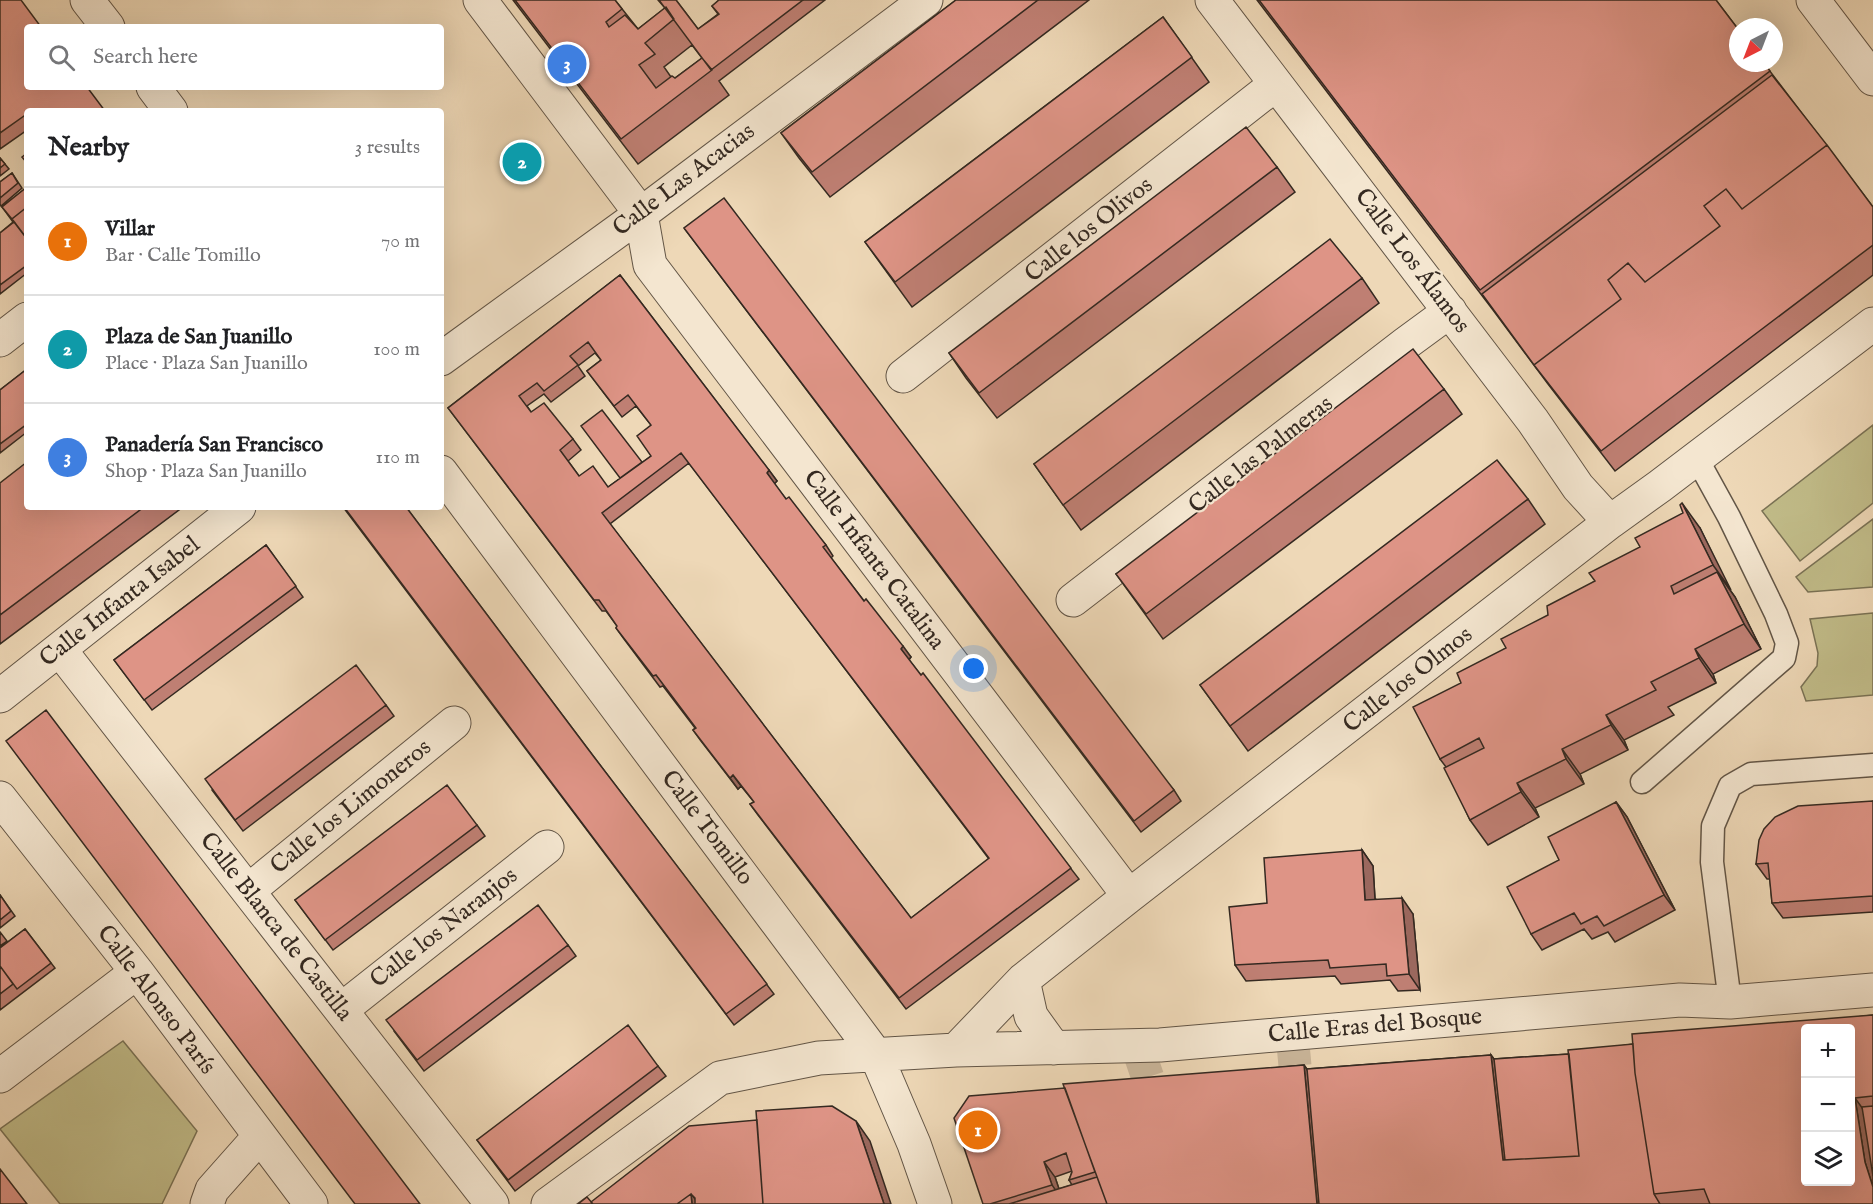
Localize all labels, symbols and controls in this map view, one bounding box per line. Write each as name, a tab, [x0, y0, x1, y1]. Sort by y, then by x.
north arrow	[1729, 18, 1783, 72]
search box	[24, 24, 444, 90]
icon: search	[45, 41, 78, 74]
pin: 3	[548, 42, 586, 86]
text: Search here	[93, 43, 198, 71]
street label: Calle Las Acacias	[607, 116, 761, 244]
text: Nearby	[48, 131, 129, 164]
text: 3 results	[355, 135, 420, 160]
pin: 2	[502, 140, 542, 184]
street label: Calle los Olivos	[1019, 170, 1159, 290]
street label: Calle Los Álamos	[1347, 182, 1477, 340]
text: Villar	[105, 215, 155, 243]
text: 1	[64, 229, 71, 254]
text: 70 m	[381, 229, 420, 254]
text: Bar · Calle Tomillo	[105, 243, 261, 268]
text: Plaza de San Juanillo	[105, 323, 292, 351]
text: 2	[63, 337, 72, 362]
text: 100 m	[373, 337, 420, 362]
text: Place · Plaza San Juanillo	[105, 351, 308, 376]
street label: Calle las Palmeras	[1182, 389, 1340, 521]
text: Panadería San Francisco	[105, 431, 323, 459]
text: 3	[64, 445, 71, 470]
text: 110 m	[376, 445, 420, 470]
text: Shop · Plaza San Juanillo	[105, 459, 307, 484]
street label: Calle Infanta Catalina	[796, 464, 952, 657]
street label: Calle Infanta Isabel	[34, 529, 207, 674]
street label: Calle los Olmos	[1337, 620, 1479, 740]
your location	[959, 654, 988, 683]
street label: Calle los Limoneros	[264, 732, 438, 882]
street label: Calle Tomillo	[654, 764, 760, 892]
street label: Calle Blanca de Castilla	[193, 826, 360, 1028]
street label: Calle los Naranjos	[364, 861, 524, 995]
street label: Calle Alonso París	[90, 919, 222, 1081]
street label: Calle Eras del Bosque	[1267, 1001, 1483, 1051]
map controls	[1801, 1024, 1855, 1186]
button: +	[1801, 1024, 1855, 1078]
button: −	[1801, 1078, 1855, 1132]
pin: 1	[958, 1108, 998, 1152]
button: layers	[1801, 1132, 1855, 1186]

